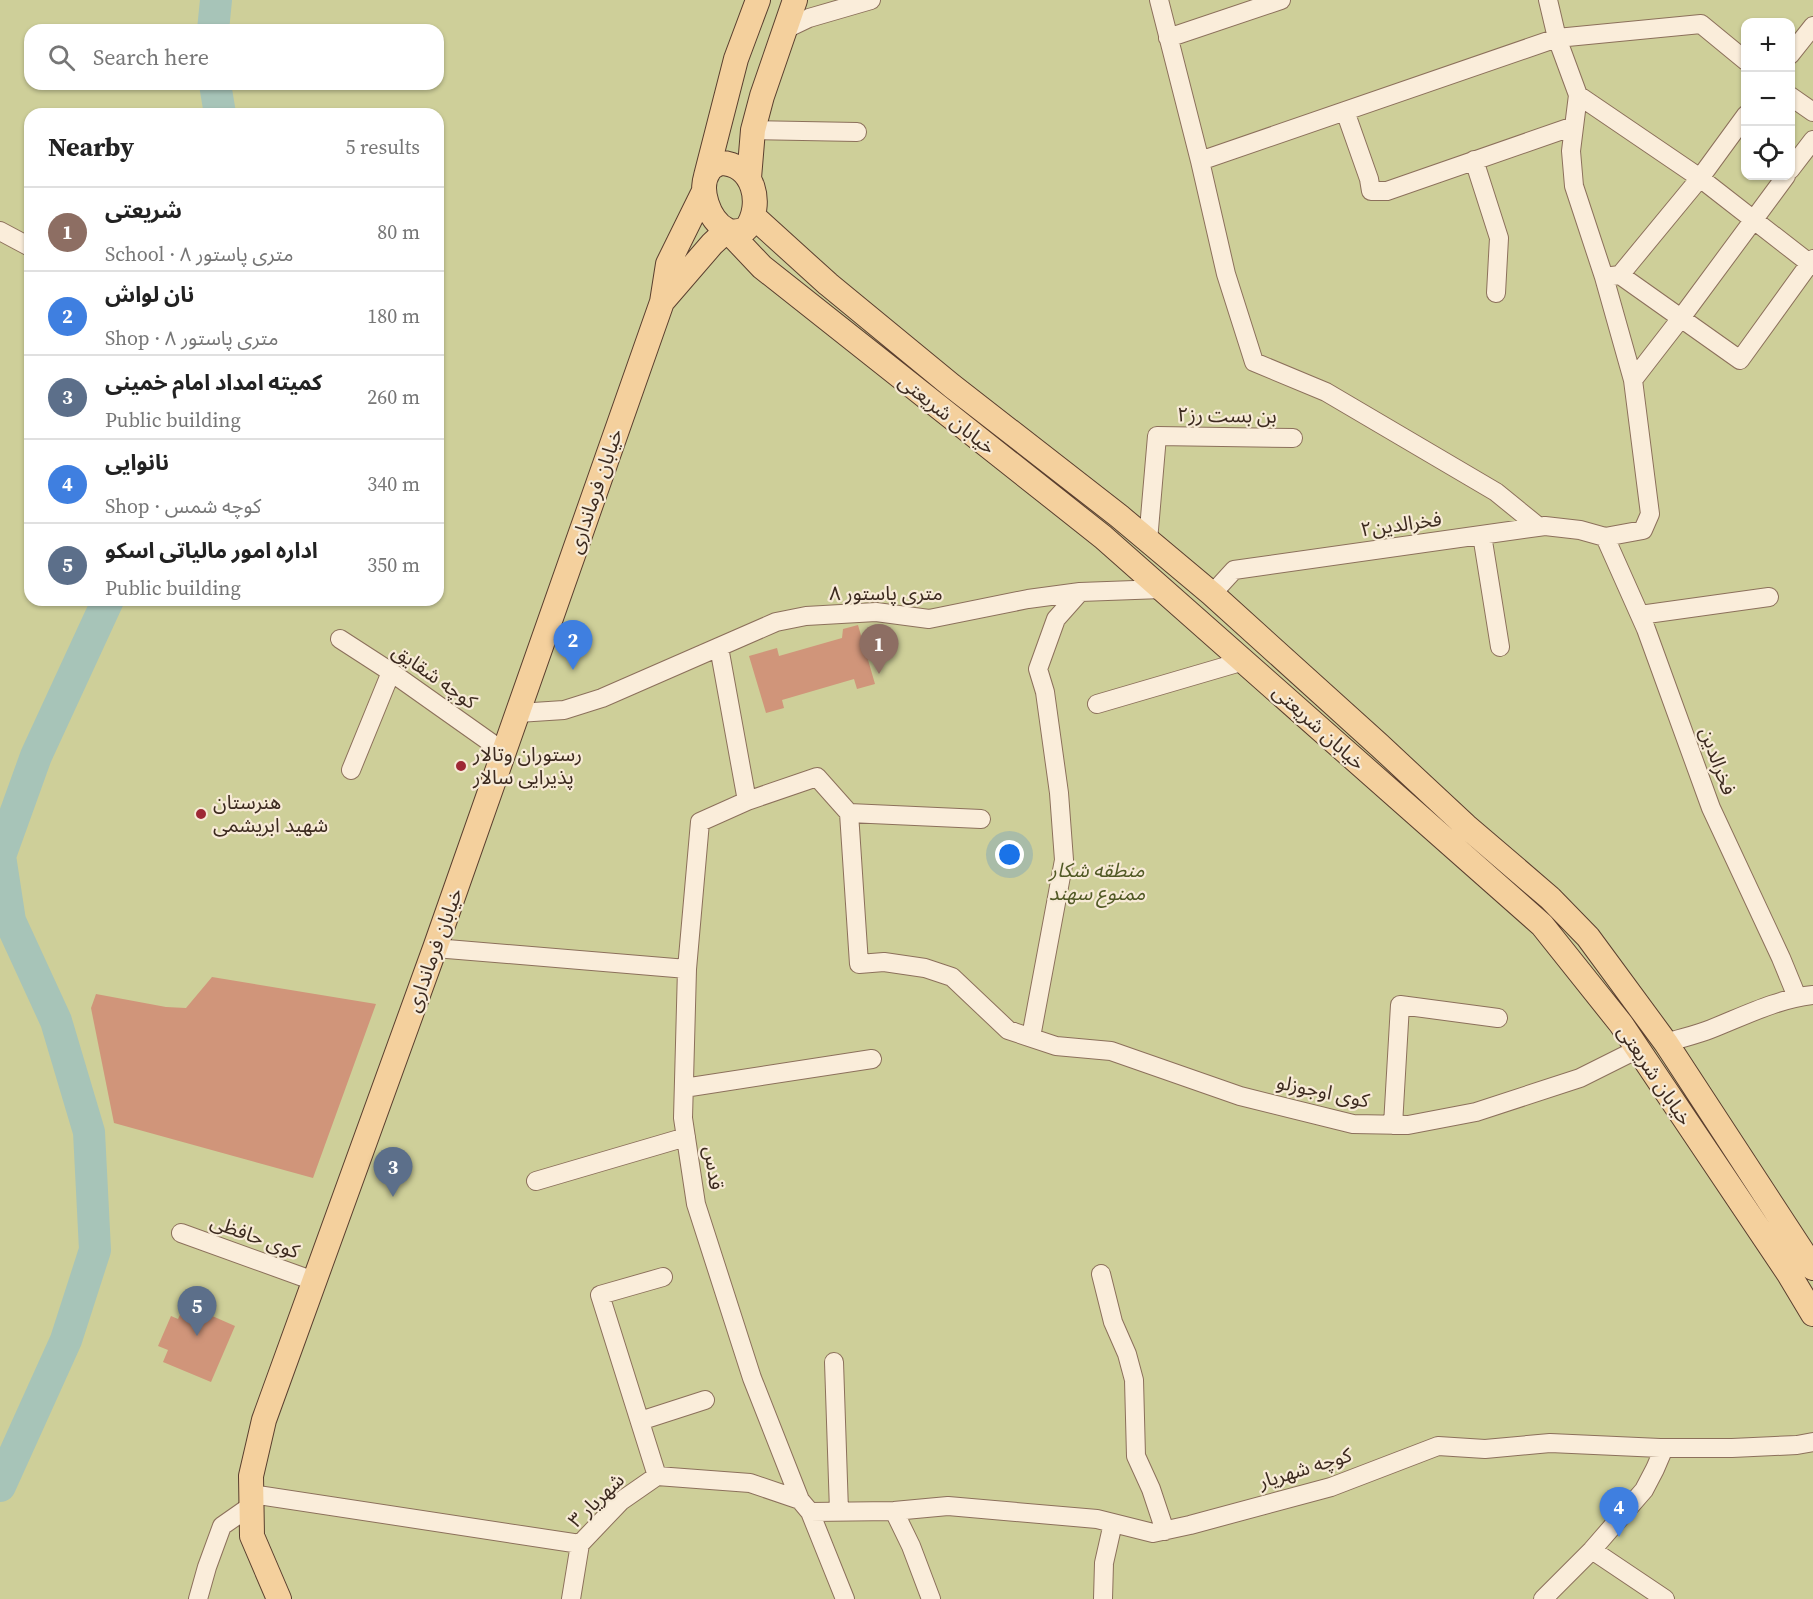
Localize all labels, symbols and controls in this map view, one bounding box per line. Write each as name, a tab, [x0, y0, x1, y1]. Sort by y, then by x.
map controls	[1741, 18, 1795, 180]
button: +	[1741, 18, 1795, 72]
search box	[24, 24, 444, 90]
icon: search	[45, 41, 78, 74]
text: Search here	[93, 42, 209, 72]
button: −	[1741, 72, 1795, 126]
button: locate	[1741, 126, 1795, 180]
text: Nearby	[48, 129, 134, 165]
text: 5 results	[345, 133, 420, 161]
text: شریعتی	[105, 195, 182, 225]
text: 1	[62, 218, 73, 246]
text: 80 m	[377, 218, 420, 246]
text: School · ۸ متری پاستور	[105, 240, 293, 268]
text: نان لواش	[105, 279, 194, 309]
text: 2	[62, 302, 73, 330]
text: 180 m	[367, 302, 420, 330]
text: Shop · ۸ متری پاستور	[105, 324, 278, 352]
text: کمیته امداد امام خمینی	[105, 367, 322, 397]
street label: خیابان شریعتی	[893, 367, 1001, 461]
text: 3	[62, 383, 73, 411]
text: 260 m	[367, 383, 420, 411]
street label: بن بست رز۲	[1177, 400, 1277, 430]
text: Public building	[105, 406, 241, 434]
street label: خیابان فرمانداری	[561, 425, 629, 557]
text: نانوایی	[105, 447, 169, 477]
text: 4	[62, 470, 73, 498]
text: 340 m	[367, 470, 420, 498]
text: Shop · کوچه شمس	[105, 492, 261, 520]
street label: فخرالدین۲	[1359, 504, 1443, 544]
text: اداره امور مالیاتی اسکو	[105, 535, 318, 565]
text: 5	[62, 551, 73, 579]
text: 350 m	[367, 551, 420, 579]
text: Public building	[105, 574, 241, 602]
street label: ۸ متری پاستور	[829, 579, 943, 607]
pin: 2	[554, 620, 592, 670]
pin: 1	[860, 624, 898, 674]
street label: کوچه شقایق	[387, 637, 484, 716]
street label: خیابان شریعتی	[1266, 678, 1372, 776]
street label: فخرالدین	[1693, 723, 1743, 799]
place label: رستوران وتالار پذیرایی سالار	[472, 740, 582, 791]
marker: رستوران وتالار پذیرایی سالار	[454, 759, 468, 773]
place label: هنرستان شهید ابریشمی	[213, 788, 328, 839]
marker: هنرستان شهید ابریشمی	[194, 807, 208, 821]
your location	[995, 840, 1024, 869]
park label: منطقه شکار ممنوع سهند	[1048, 856, 1146, 908]
street label: خیابان فرمانداری	[399, 884, 469, 1016]
street label: خیابان شریعتی	[1611, 1019, 1699, 1131]
street label: کوی اوجوزلو	[1274, 1068, 1373, 1115]
street label: قدس	[697, 1144, 731, 1192]
pin: 3	[374, 1148, 412, 1197]
street label: کوی حافظی	[207, 1207, 304, 1265]
pin: 5	[178, 1286, 216, 1336]
street label: کوچه شهریار	[1254, 1440, 1356, 1496]
street label: شهریار ۳	[562, 1466, 630, 1534]
pin: 4	[1600, 1488, 1638, 1537]

